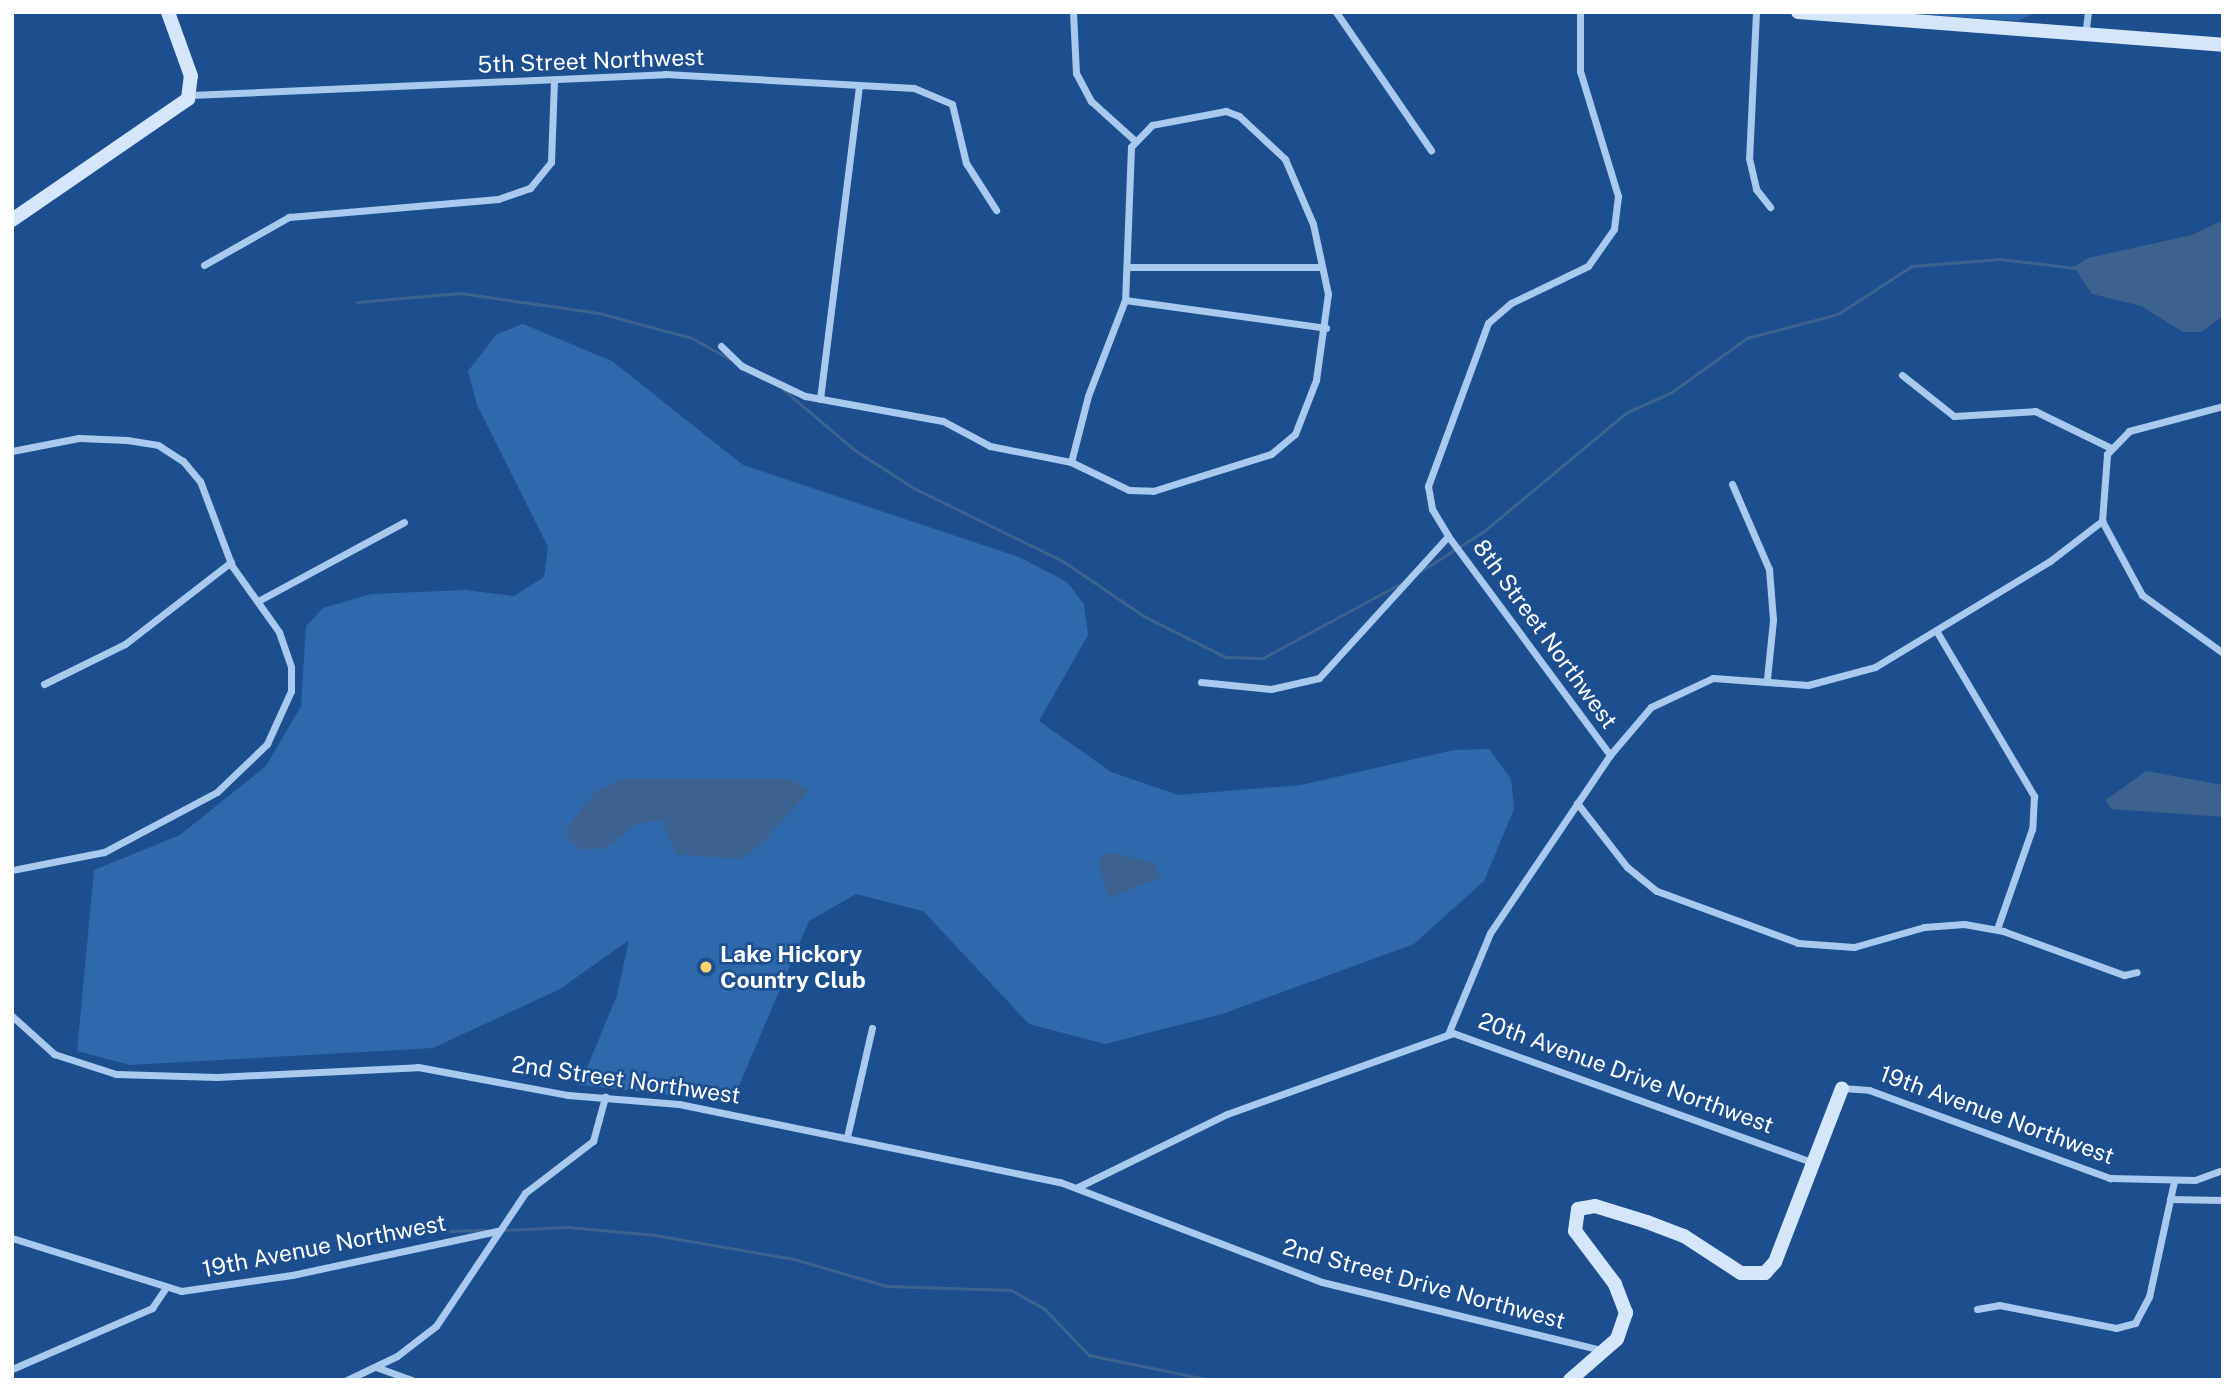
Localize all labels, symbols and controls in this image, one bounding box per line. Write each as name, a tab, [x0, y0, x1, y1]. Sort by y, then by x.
street label: 5th Street Northwest	[477, 43, 705, 79]
street label: 8th Street Northwest	[1467, 534, 1623, 734]
place label: Lake Hickory Country Club	[720, 940, 866, 994]
marker: Lake Hickory Country Club	[698, 959, 714, 975]
street label: 20th Avenue Drive Northwest	[1474, 1007, 1778, 1139]
street label: 2nd Street Northwest	[510, 1050, 742, 1110]
street label: 19th Avenue Northwest	[1876, 1060, 2118, 1170]
street label: 19th Avenue Northwest	[200, 1209, 448, 1283]
street label: 2nd Street Drive Northwest	[1280, 1233, 1568, 1335]

